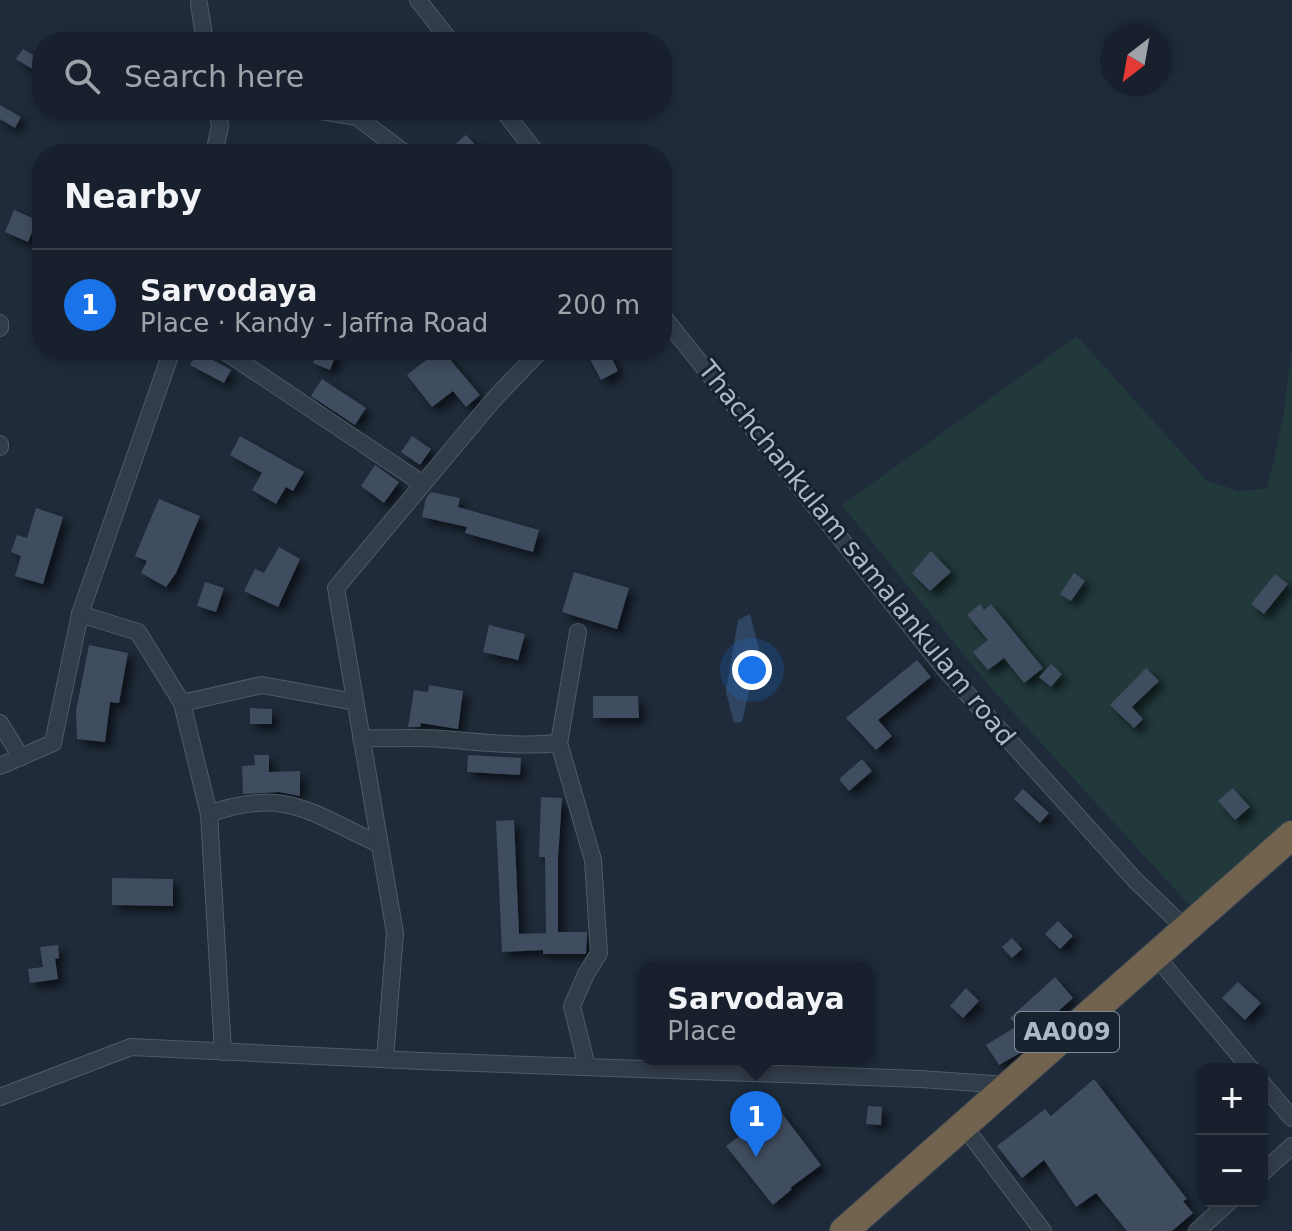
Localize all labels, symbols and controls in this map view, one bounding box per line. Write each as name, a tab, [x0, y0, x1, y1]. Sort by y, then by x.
north arrow	[1100, 24, 1172, 96]
search box	[32, 32, 672, 120]
icon: search	[60, 54, 104, 98]
text: Search here	[124, 59, 304, 94]
text: Nearby	[64, 176, 202, 216]
text: Sarvodaya	[140, 273, 317, 308]
text: 1	[81, 290, 99, 320]
text: 200 m	[557, 290, 640, 320]
text: Place · Kandy - Jaffna Road	[140, 308, 488, 338]
street label: Thachchankulam samalankulam road	[692, 354, 1022, 751]
your location	[732, 650, 772, 690]
popup	[638, 961, 874, 1065]
text: Sarvodaya	[667, 981, 845, 1016]
road number: AA009	[1015, 1012, 1119, 1052]
text: Place	[667, 1016, 736, 1046]
map controls	[1196, 1063, 1268, 1207]
button: +	[1196, 1063, 1268, 1135]
pin: 1	[730, 1091, 782, 1157]
button: −	[1196, 1135, 1268, 1207]

